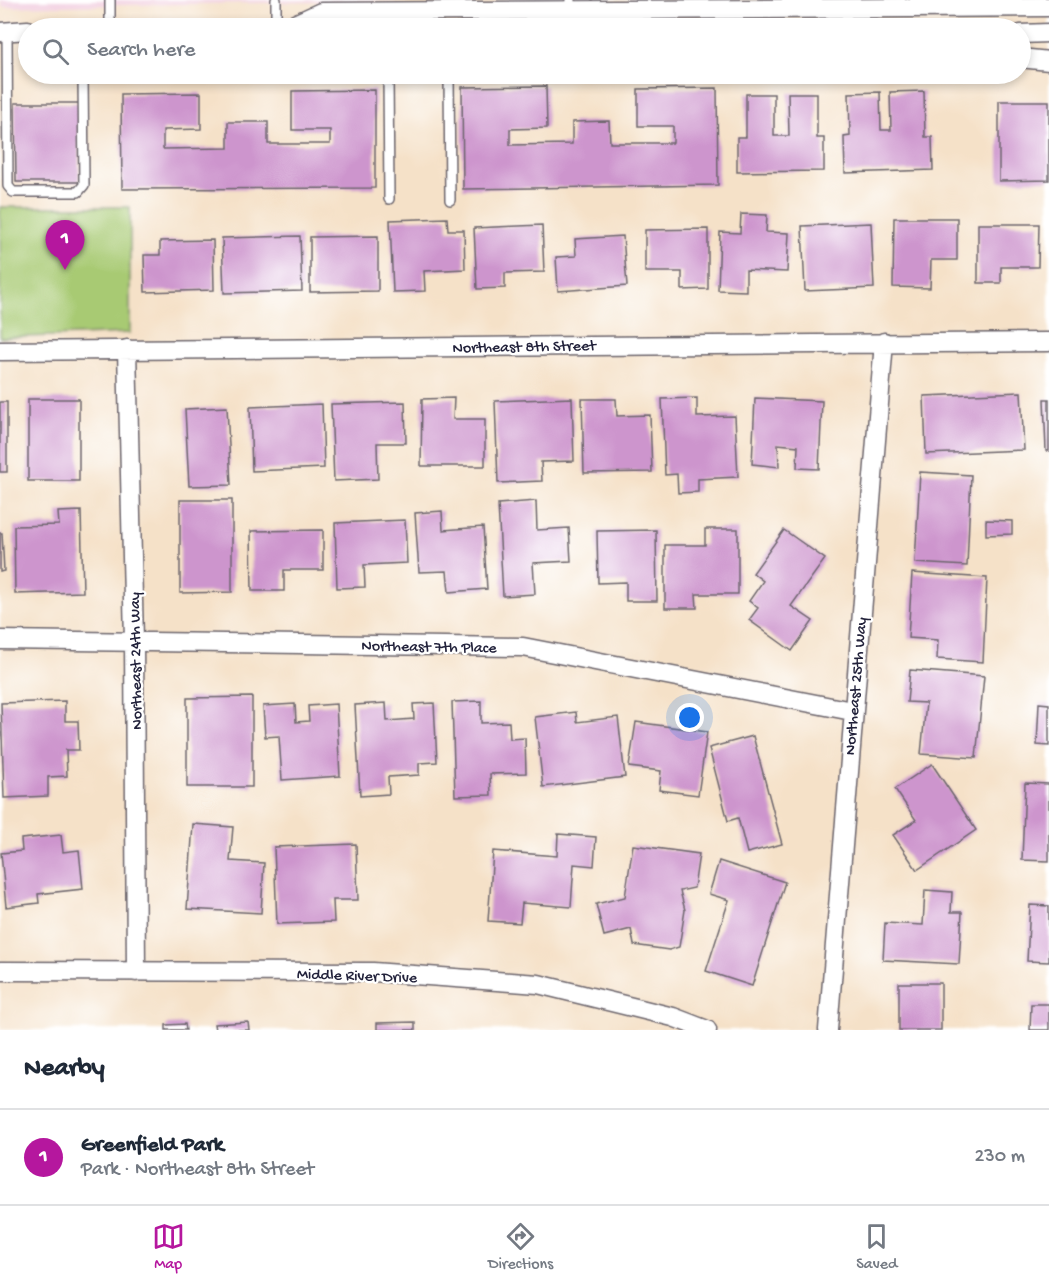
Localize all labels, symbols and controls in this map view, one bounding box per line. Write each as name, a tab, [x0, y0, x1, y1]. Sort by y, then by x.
search box	[18, 18, 1031, 84]
icon: search	[39, 35, 72, 68]
text: Search here	[87, 38, 195, 64]
pin: 1	[46, 220, 84, 270]
street label: Northeast 8th Street	[452, 338, 597, 359]
street label: Northeast 24th Way	[127, 592, 148, 730]
street label: Northeast 25th Way	[842, 616, 873, 756]
street label: Northeast 7th Place	[361, 638, 497, 659]
your location	[675, 703, 704, 732]
street label: Middle River Drive	[296, 966, 418, 989]
text: Nearby	[24, 1054, 105, 1085]
text: Greenfield Park	[81, 1133, 224, 1159]
text: 1	[39, 1146, 48, 1169]
text: 230 m	[975, 1146, 1025, 1169]
text: Park · Northeast 8th Street	[81, 1159, 314, 1182]
tab: Map	[152, 1220, 185, 1275]
tab: Directions	[488, 1220, 553, 1275]
tab: Saved	[856, 1220, 897, 1275]

